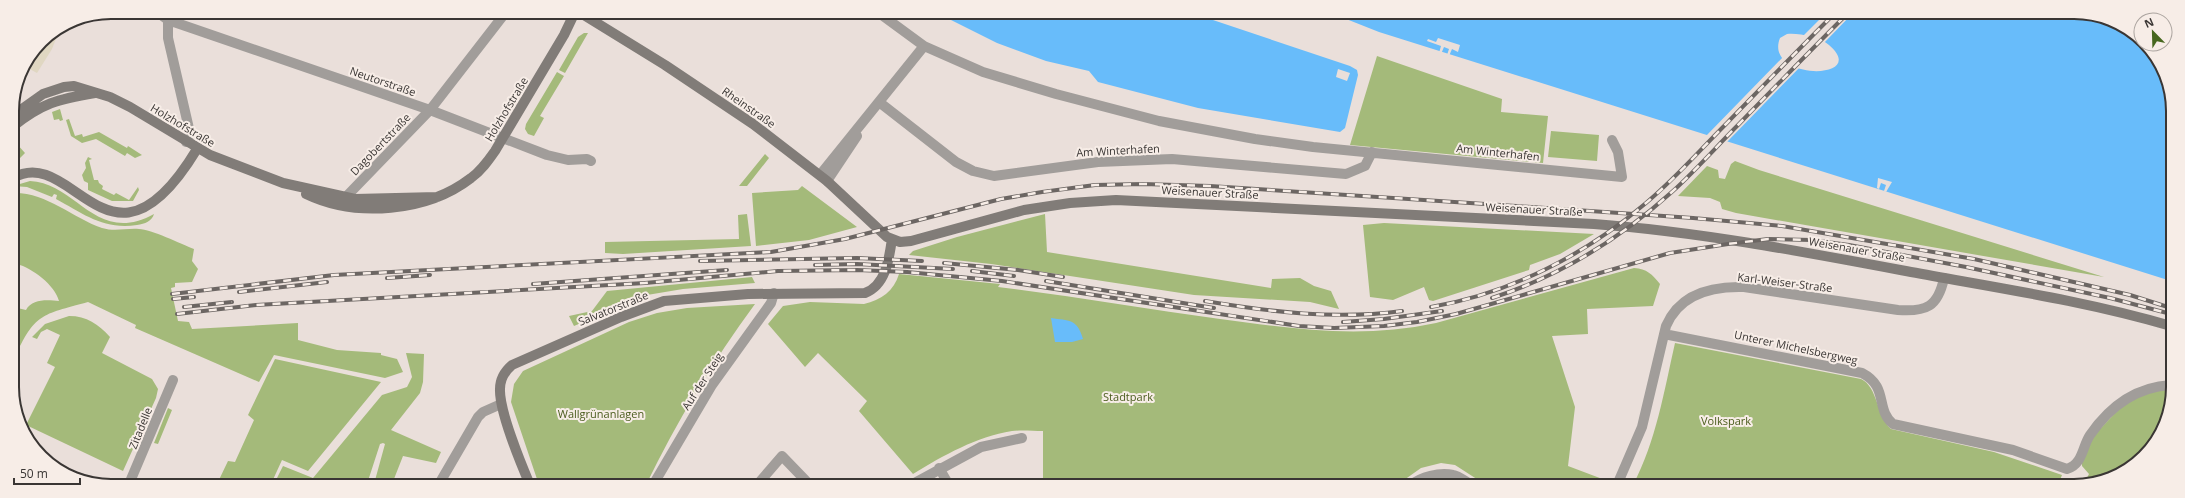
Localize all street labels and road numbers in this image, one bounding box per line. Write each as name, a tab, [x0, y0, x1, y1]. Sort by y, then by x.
street label: Neutorstraße	[348, 63, 418, 99]
street label: Holzhofstraße	[481, 74, 531, 144]
street label: Rheinstraße	[719, 83, 779, 131]
street label: Holzhofstraße	[148, 100, 218, 150]
street label: Dagobertstraße	[347, 110, 413, 178]
street label: Am Winterhafen	[1076, 140, 1160, 160]
street label: Am Winterhafen	[1456, 140, 1540, 164]
street label: Weisenauer Straße	[1161, 182, 1259, 202]
street label: Weisenauer Straße	[1485, 199, 1583, 219]
street label: Weisenauer Straße	[1808, 233, 1906, 265]
street label: Karl-Weiser-Straße	[1737, 269, 1833, 295]
street label: Salvatorstraße	[576, 287, 650, 329]
street label: Unterer Michelsbergweg	[1733, 327, 1859, 367]
street label: Auf der Steig	[678, 349, 726, 413]
street label: Zitadelle	[125, 405, 155, 451]

